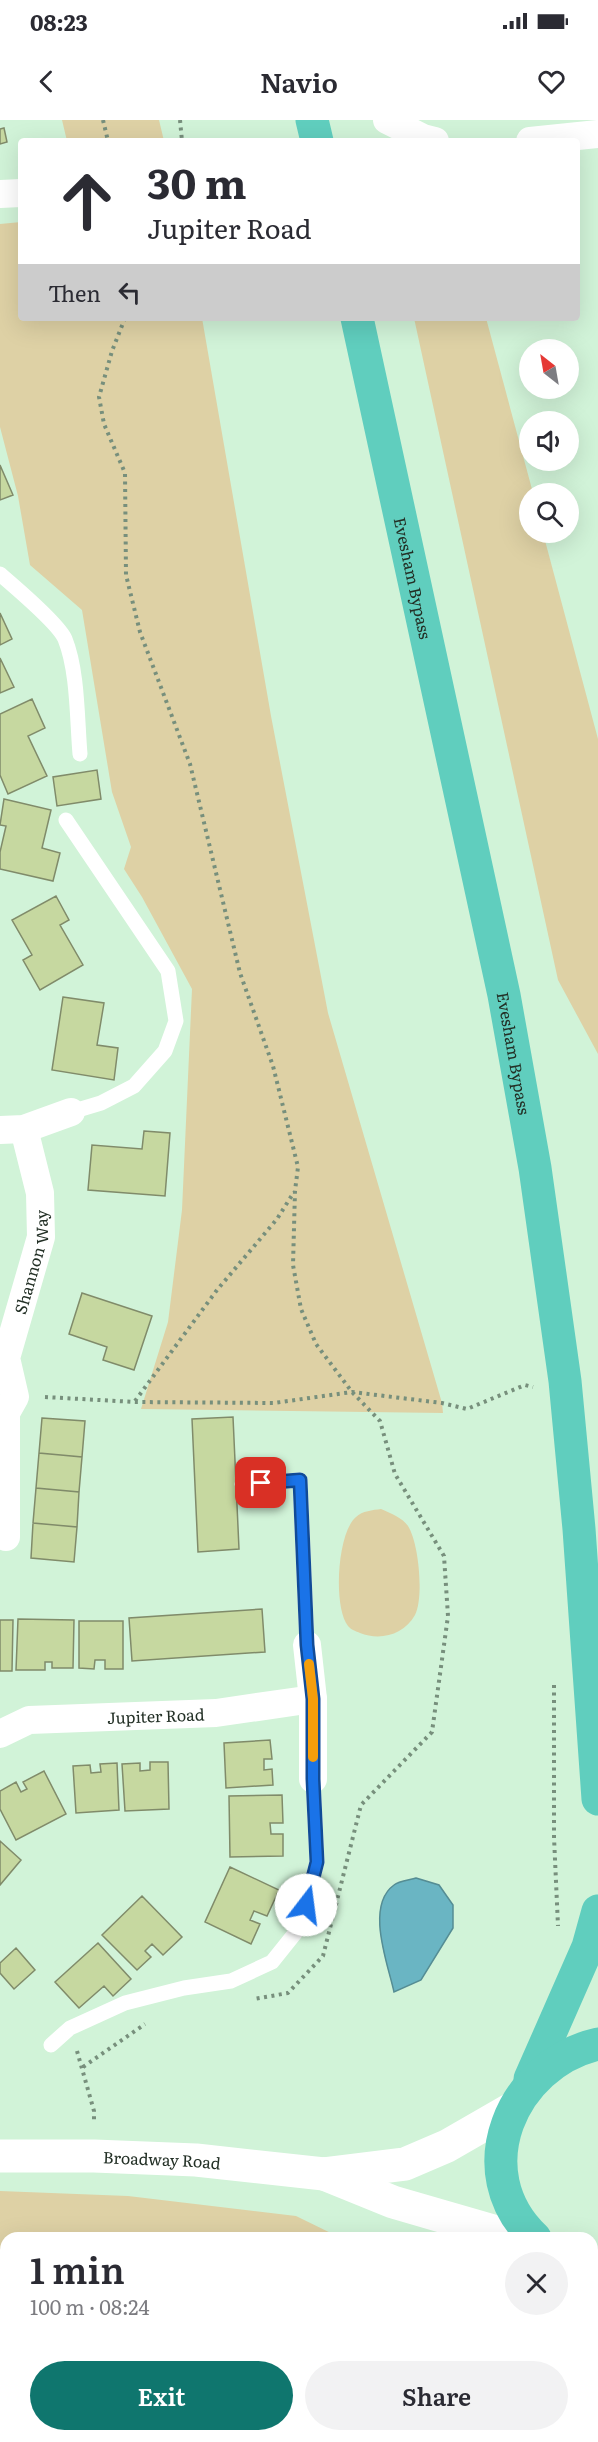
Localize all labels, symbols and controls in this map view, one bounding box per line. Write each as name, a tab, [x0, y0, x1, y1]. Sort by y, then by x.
text: 08:23	[30, 5, 88, 38]
text: Navio	[260, 61, 338, 101]
icon: back	[30, 65, 63, 98]
icon: heart	[535, 65, 568, 98]
text: 30 m	[147, 150, 247, 212]
icon: ahead	[48, 162, 126, 240]
text: Jupiter Road	[147, 207, 311, 247]
text: Then	[48, 276, 101, 309]
icon: left	[113, 276, 146, 309]
north arrow	[519, 339, 579, 399]
map controls	[519, 339, 579, 543]
button: sound	[519, 411, 579, 471]
button: search	[519, 483, 579, 543]
street label: Evesham Bypass	[389, 515, 438, 641]
street label: Evesham Bypass	[492, 990, 537, 1117]
street label: Shannon Way	[7, 1209, 53, 1317]
pin	[235, 1457, 286, 1508]
icon: arrive	[244, 1466, 277, 1499]
street label: Jupiter Road	[107, 1701, 205, 1729]
position arrow	[274, 1873, 338, 1937]
street label: Broadway Road	[102, 2144, 222, 2175]
text: 1 min	[30, 2242, 125, 2295]
button: close	[505, 2252, 568, 2315]
text: 100 m · 08:24	[30, 2291, 150, 2321]
button: Exit	[30, 2361, 293, 2430]
button: Share	[305, 2361, 568, 2430]

